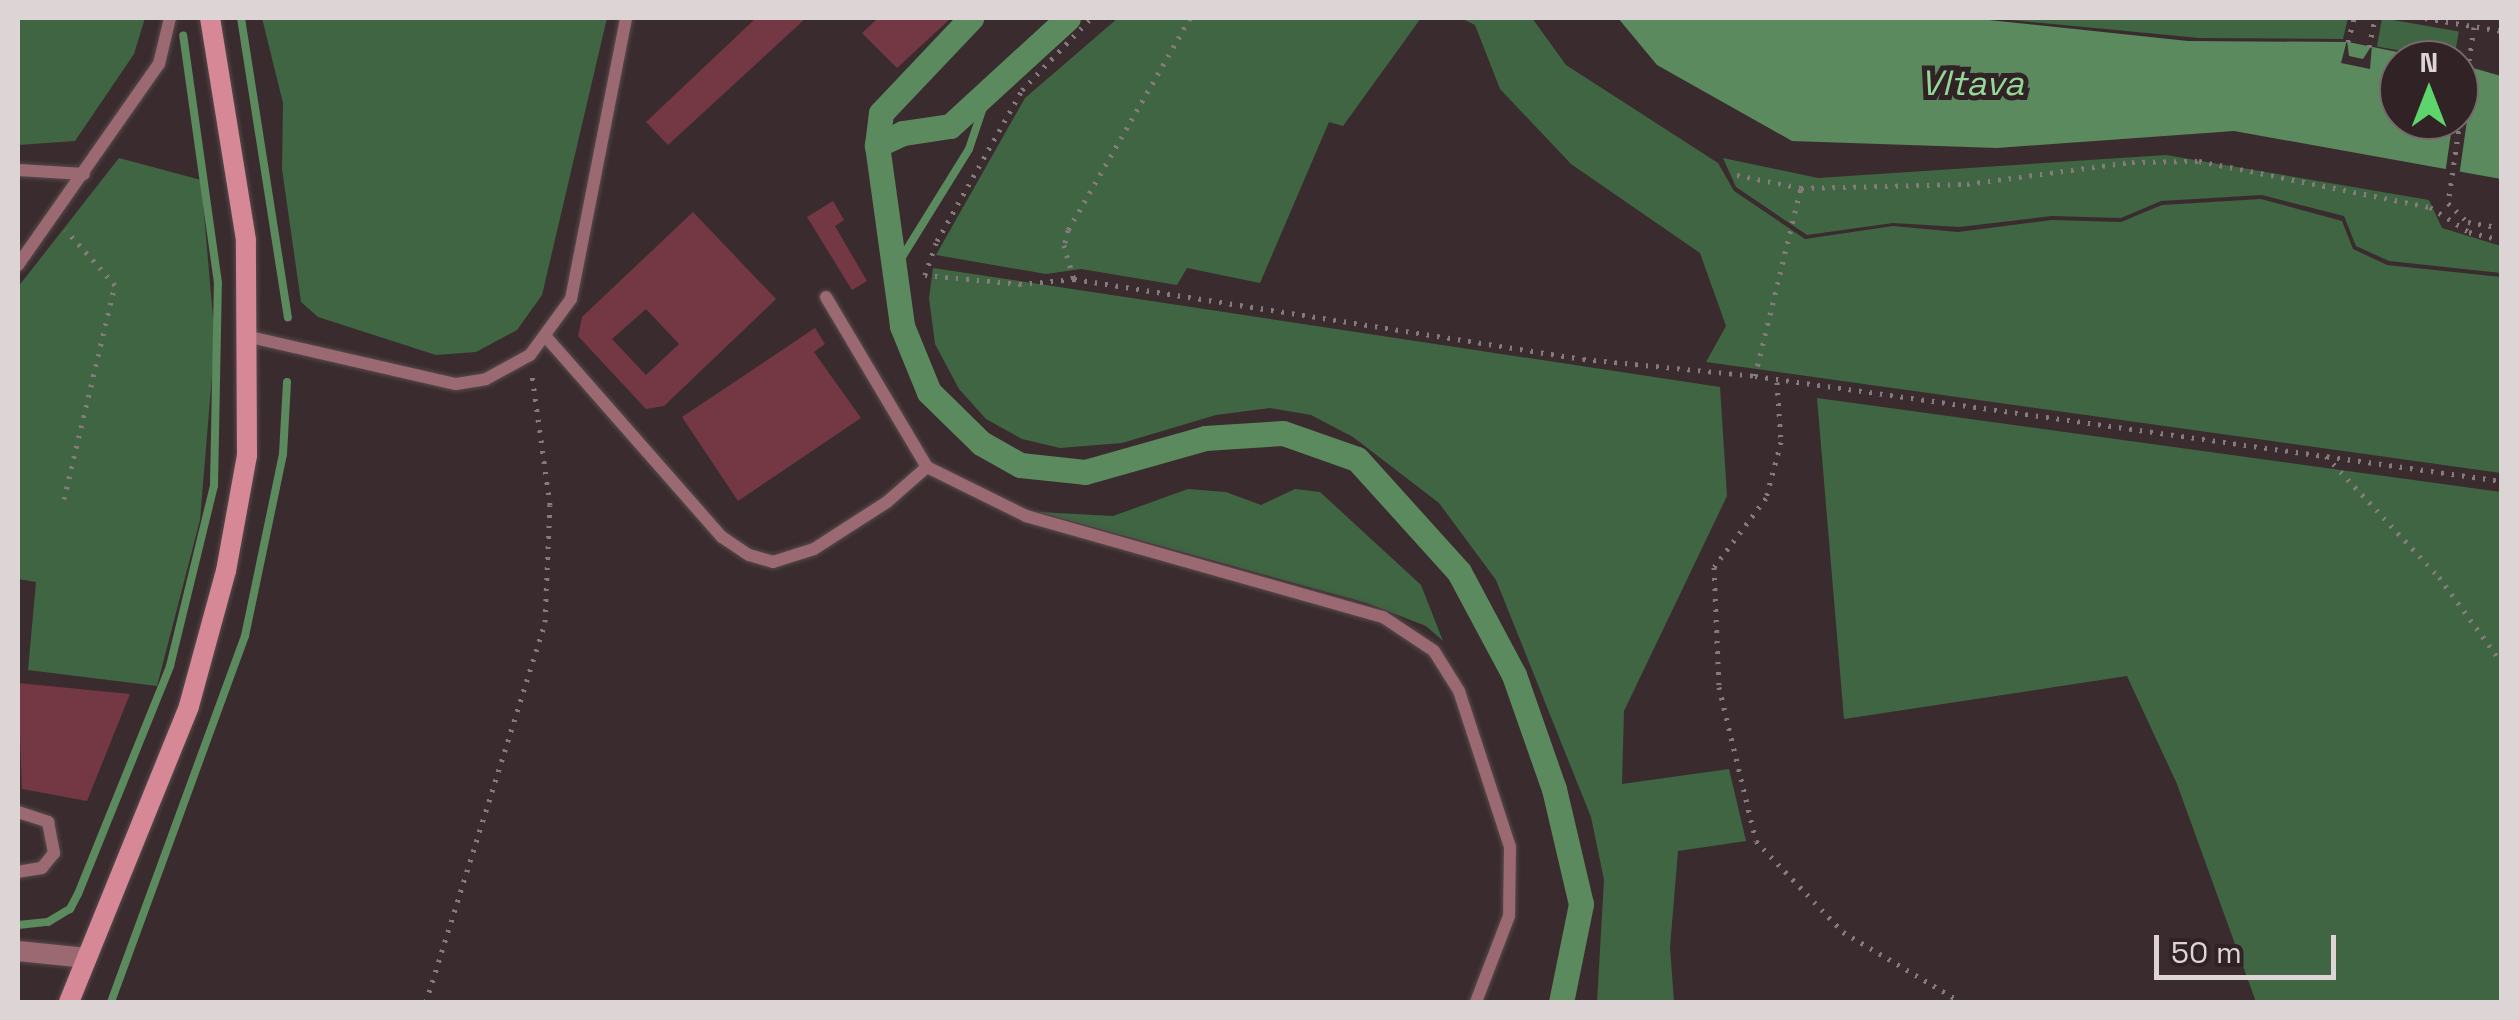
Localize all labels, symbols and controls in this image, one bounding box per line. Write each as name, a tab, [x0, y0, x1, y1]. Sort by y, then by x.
north arrow	[2379, 40, 2479, 140]
text: N	[2420, 44, 2438, 80]
water label: Vltava	[1920, 62, 2024, 104]
scale bar	[2159, 915, 2342, 977]
text: 50 m	[2171, 933, 2242, 972]

